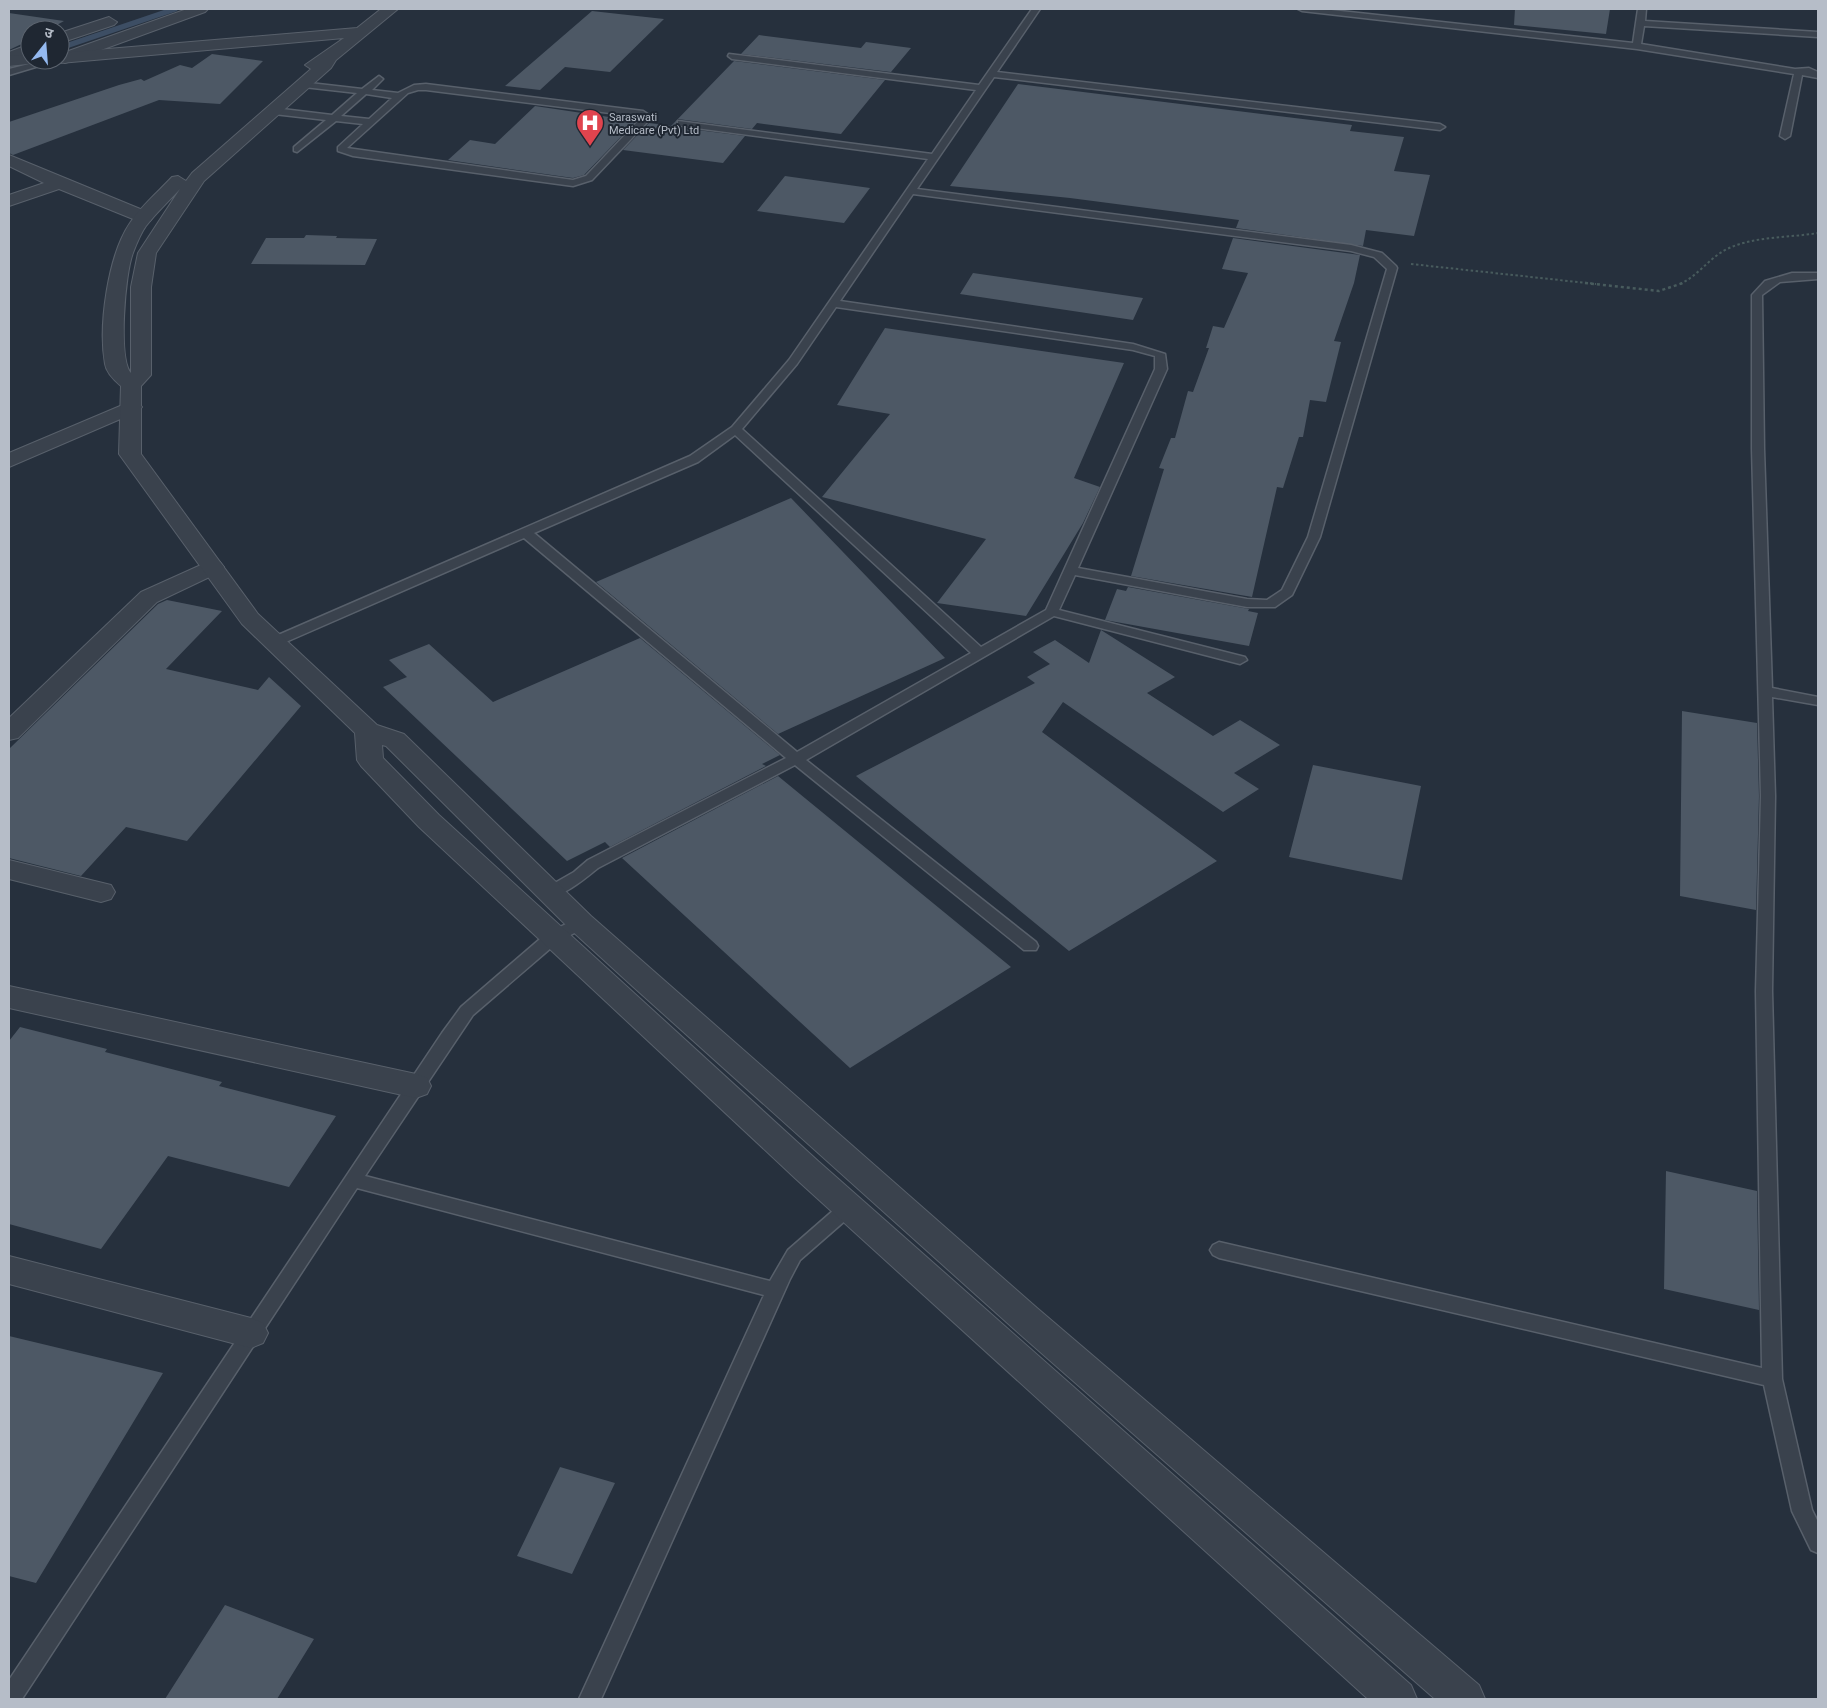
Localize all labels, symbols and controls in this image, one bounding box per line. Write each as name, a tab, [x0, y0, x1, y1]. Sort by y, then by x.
north arrow	[20, 20, 70, 70]
text: उ	[43, 24, 56, 42]
hospital icon: Saraswati Medicare (Pvt) Ltd	[575, 108, 605, 147]
place label: Saraswati Medicare (Pvt) Ltd	[609, 111, 699, 137]

